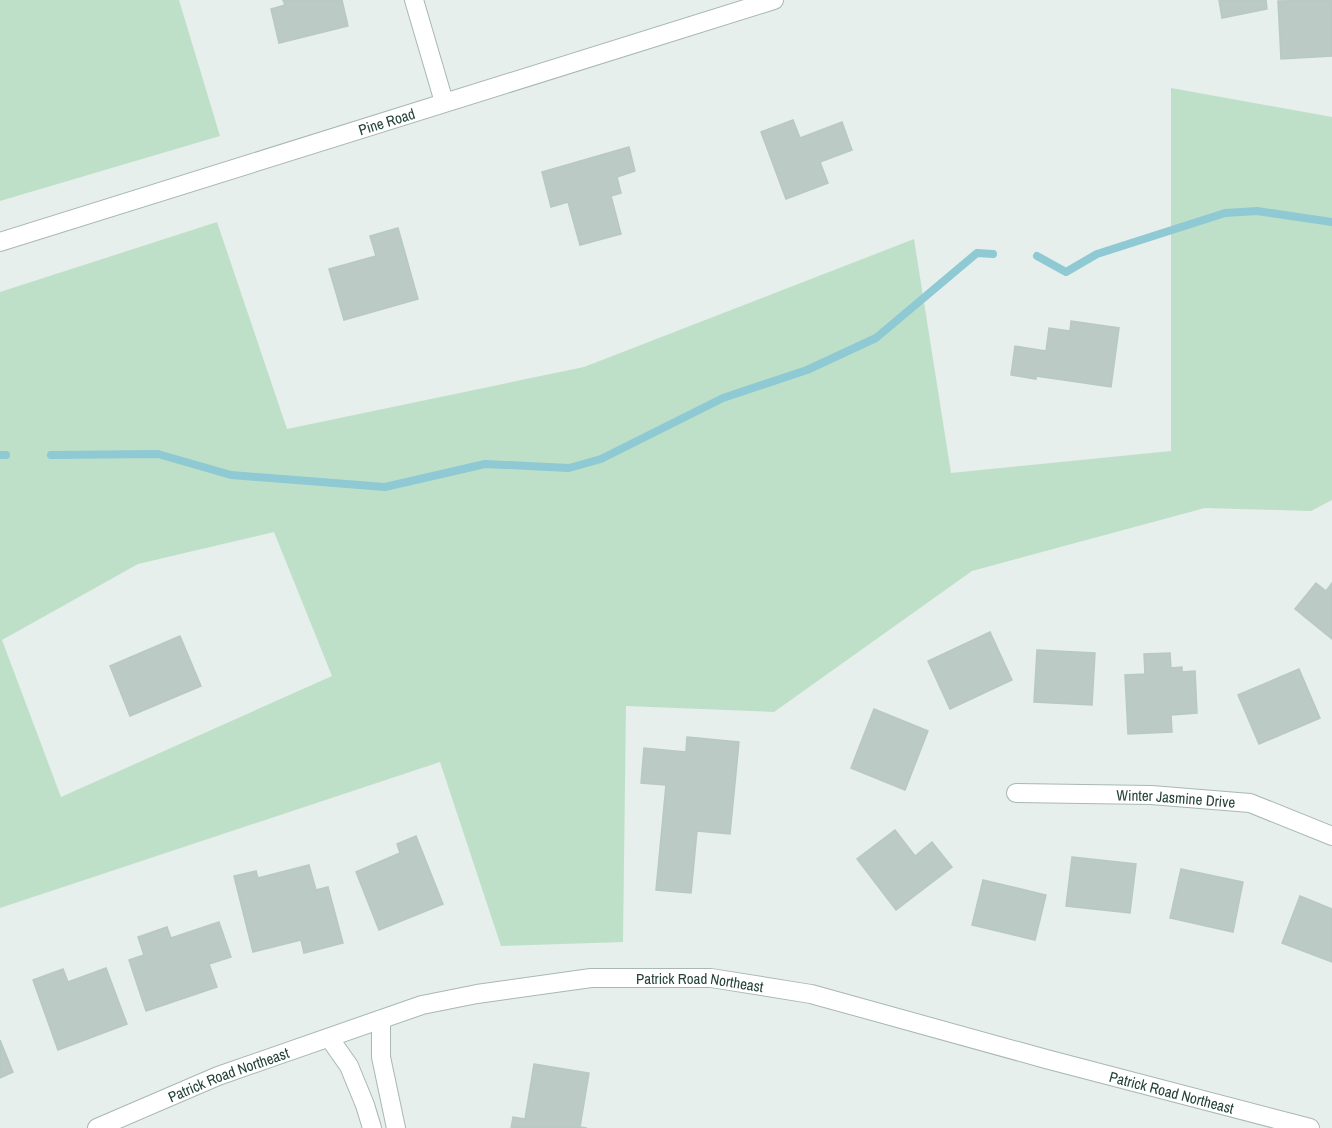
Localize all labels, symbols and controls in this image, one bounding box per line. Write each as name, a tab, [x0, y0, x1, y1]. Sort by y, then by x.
street label: Pine Road	[356, 102, 417, 140]
street label: Winter Jasmine Drive	[1116, 784, 1236, 812]
street label: Patrick Road Northeast	[636, 968, 766, 997]
street label: Patrick Road Northeast	[165, 1041, 292, 1107]
street label: Patrick Road Northeast	[1107, 1066, 1237, 1118]

